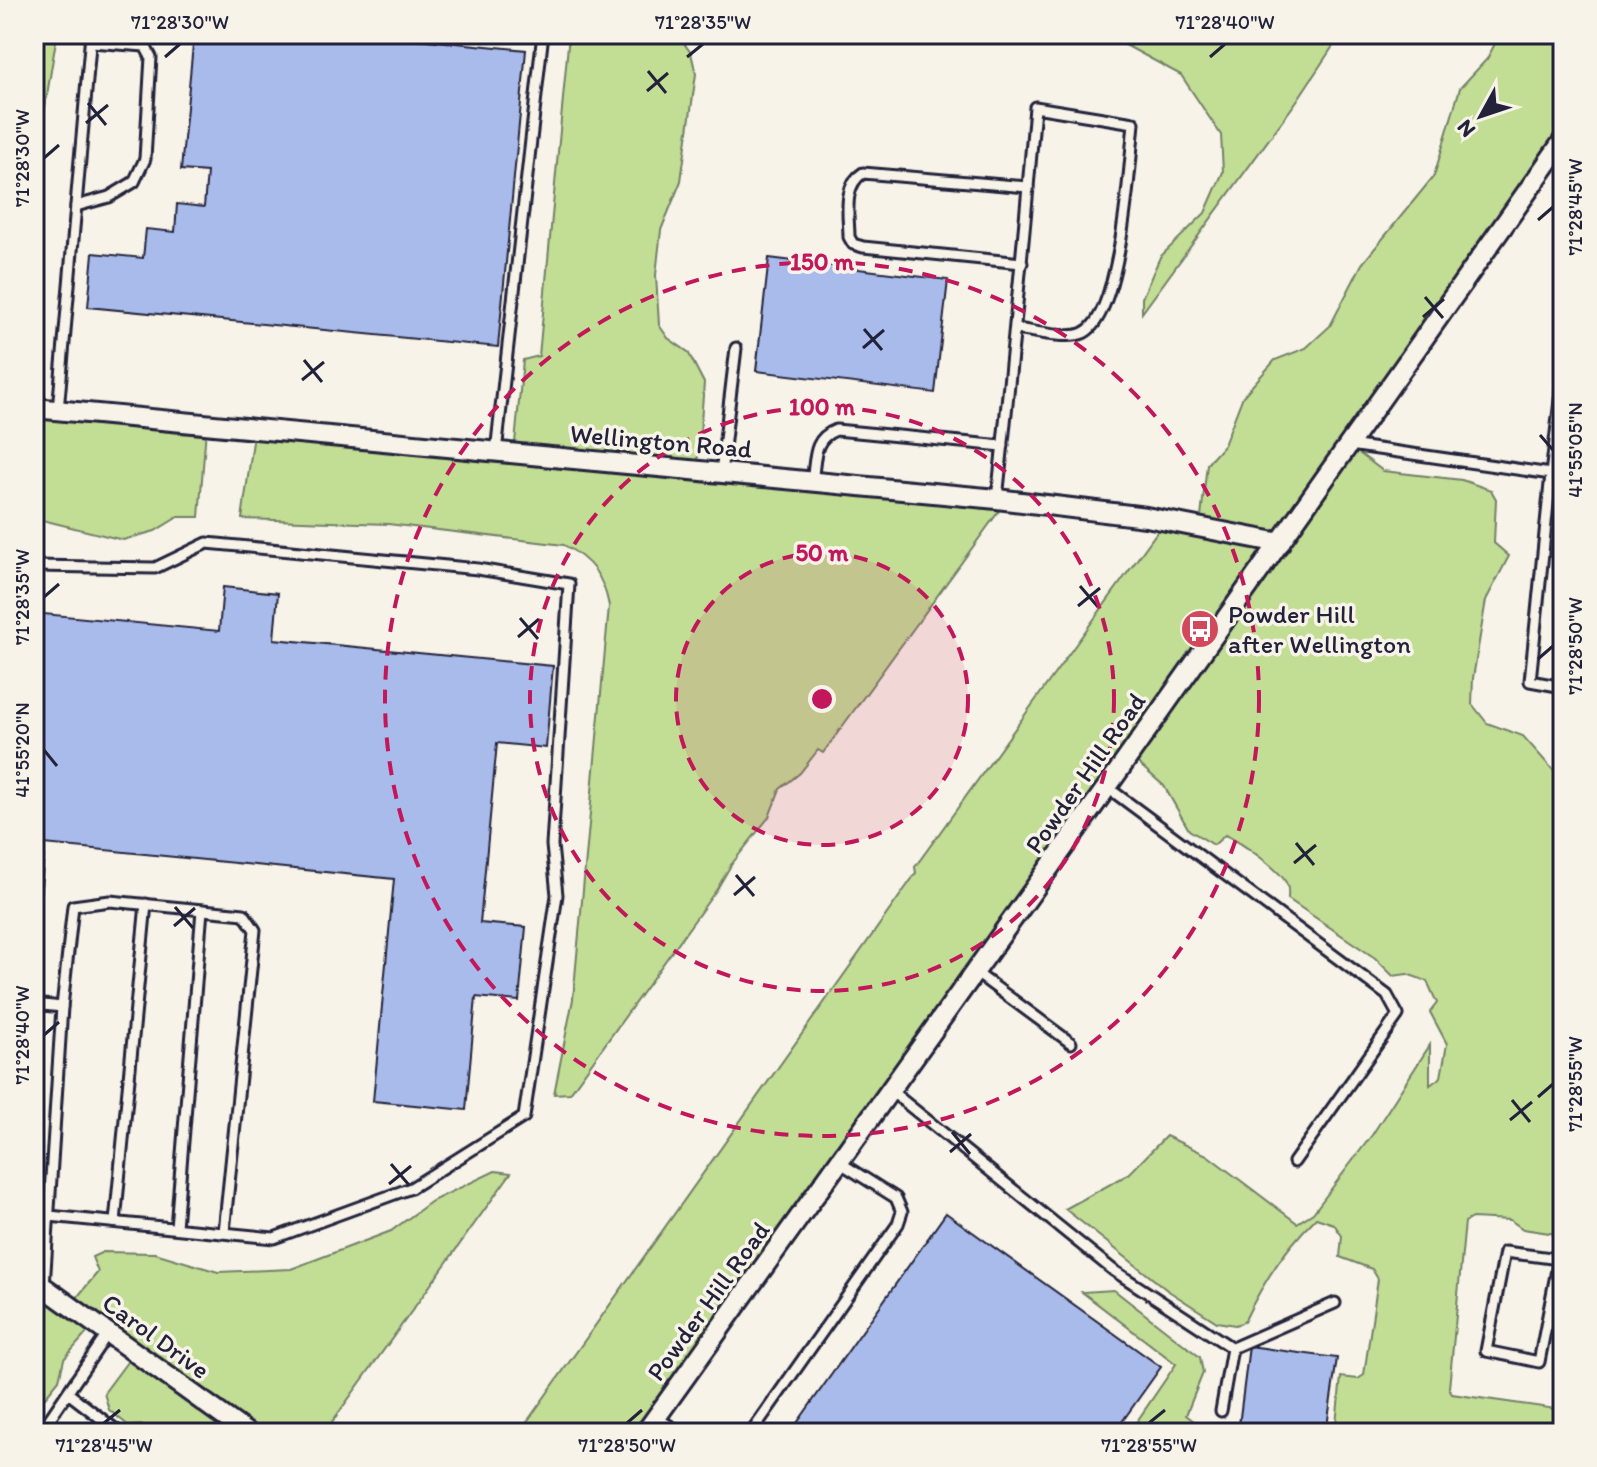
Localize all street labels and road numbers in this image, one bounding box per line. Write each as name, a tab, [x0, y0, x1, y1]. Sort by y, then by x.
street label: Wellington Road	[569, 417, 754, 465]
street label: Powder Hill Road	[1018, 686, 1152, 860]
street label: Powder Hill Road	[639, 1215, 777, 1387]
street label: Carol Drive	[96, 1286, 216, 1386]

